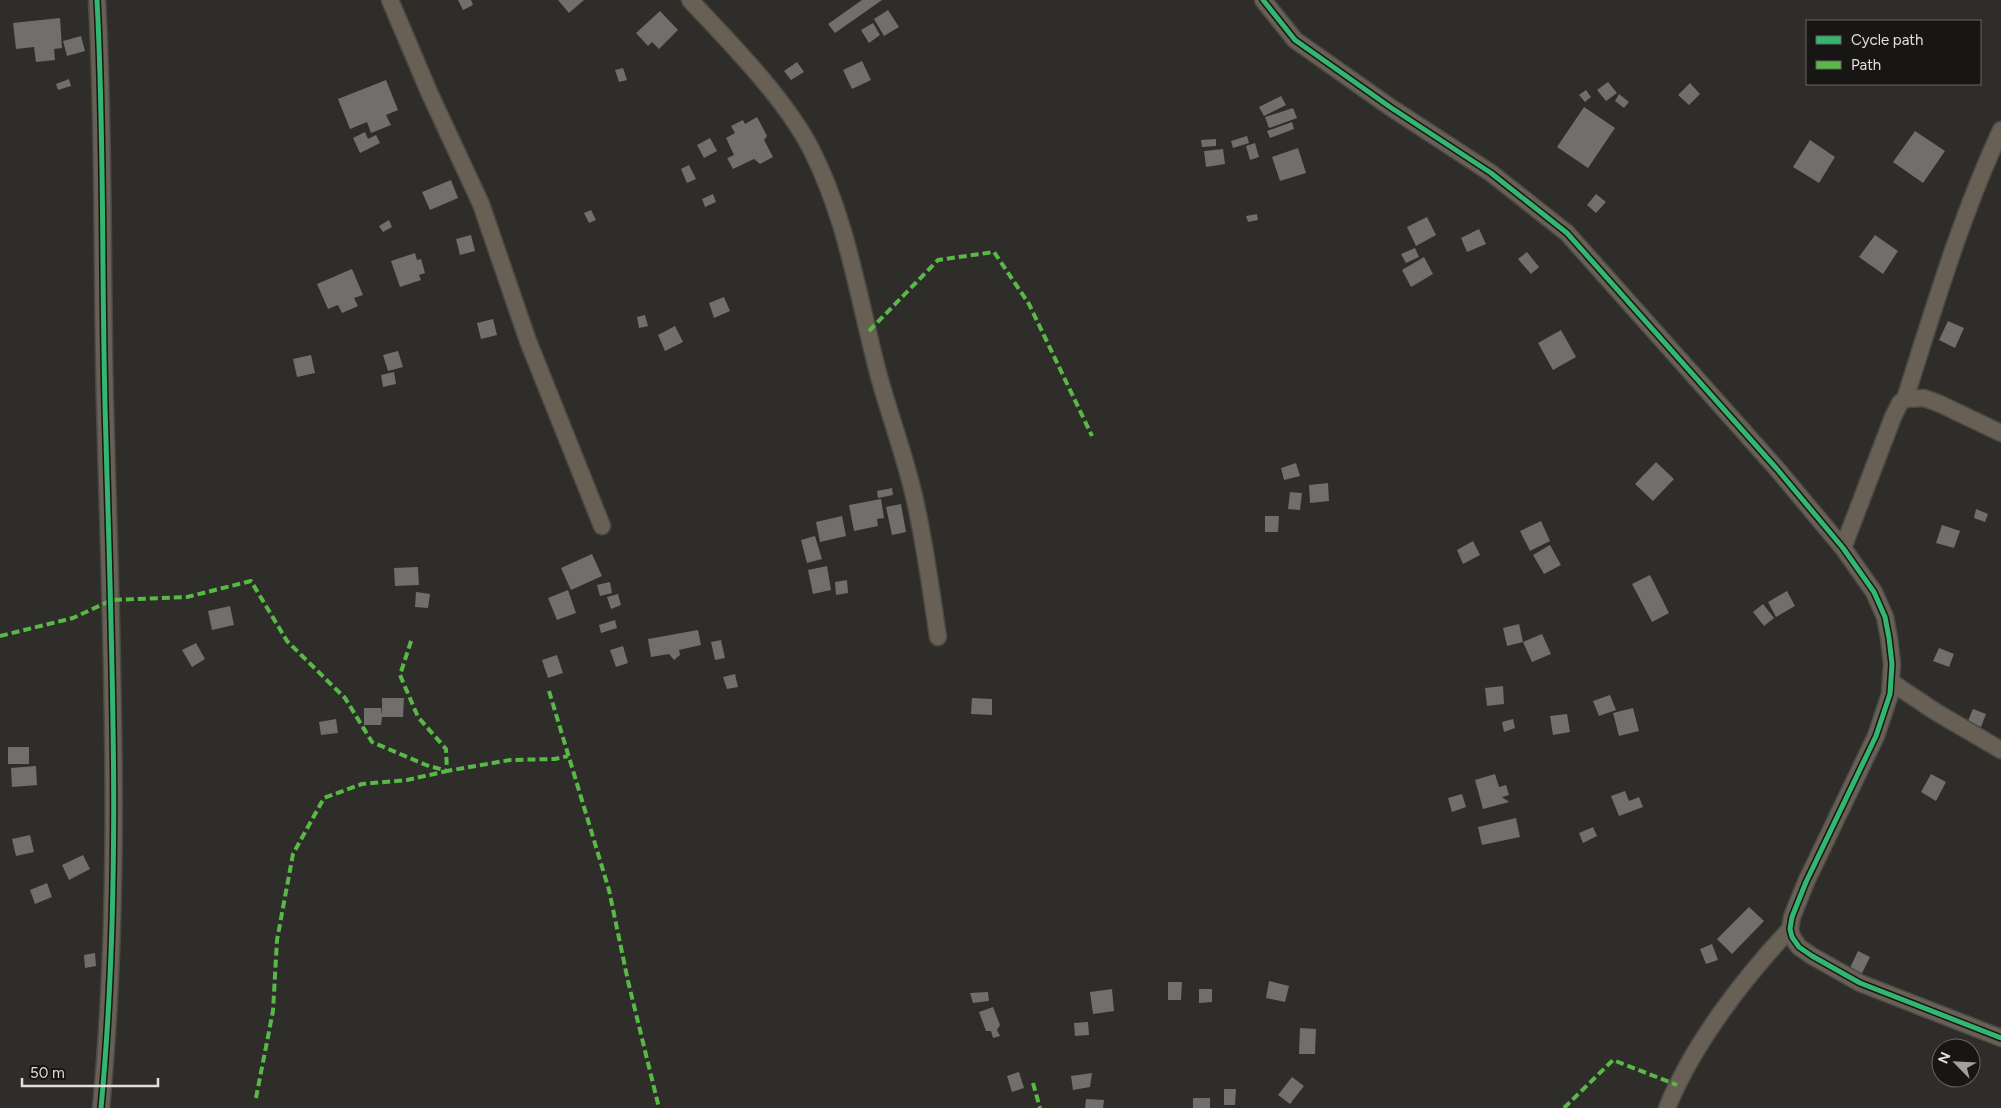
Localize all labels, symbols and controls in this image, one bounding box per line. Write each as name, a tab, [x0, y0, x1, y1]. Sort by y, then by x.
legend	[1806, 20, 1981, 85]
text: Cycle path	[1851, 31, 1923, 49]
text: Path	[1851, 56, 1881, 74]
north arrow	[1931, 1038, 1981, 1088]
text: N	[1935, 1050, 1955, 1066]
scale bar	[22, 1056, 159, 1088]
text: 50 m	[30, 1064, 65, 1082]

